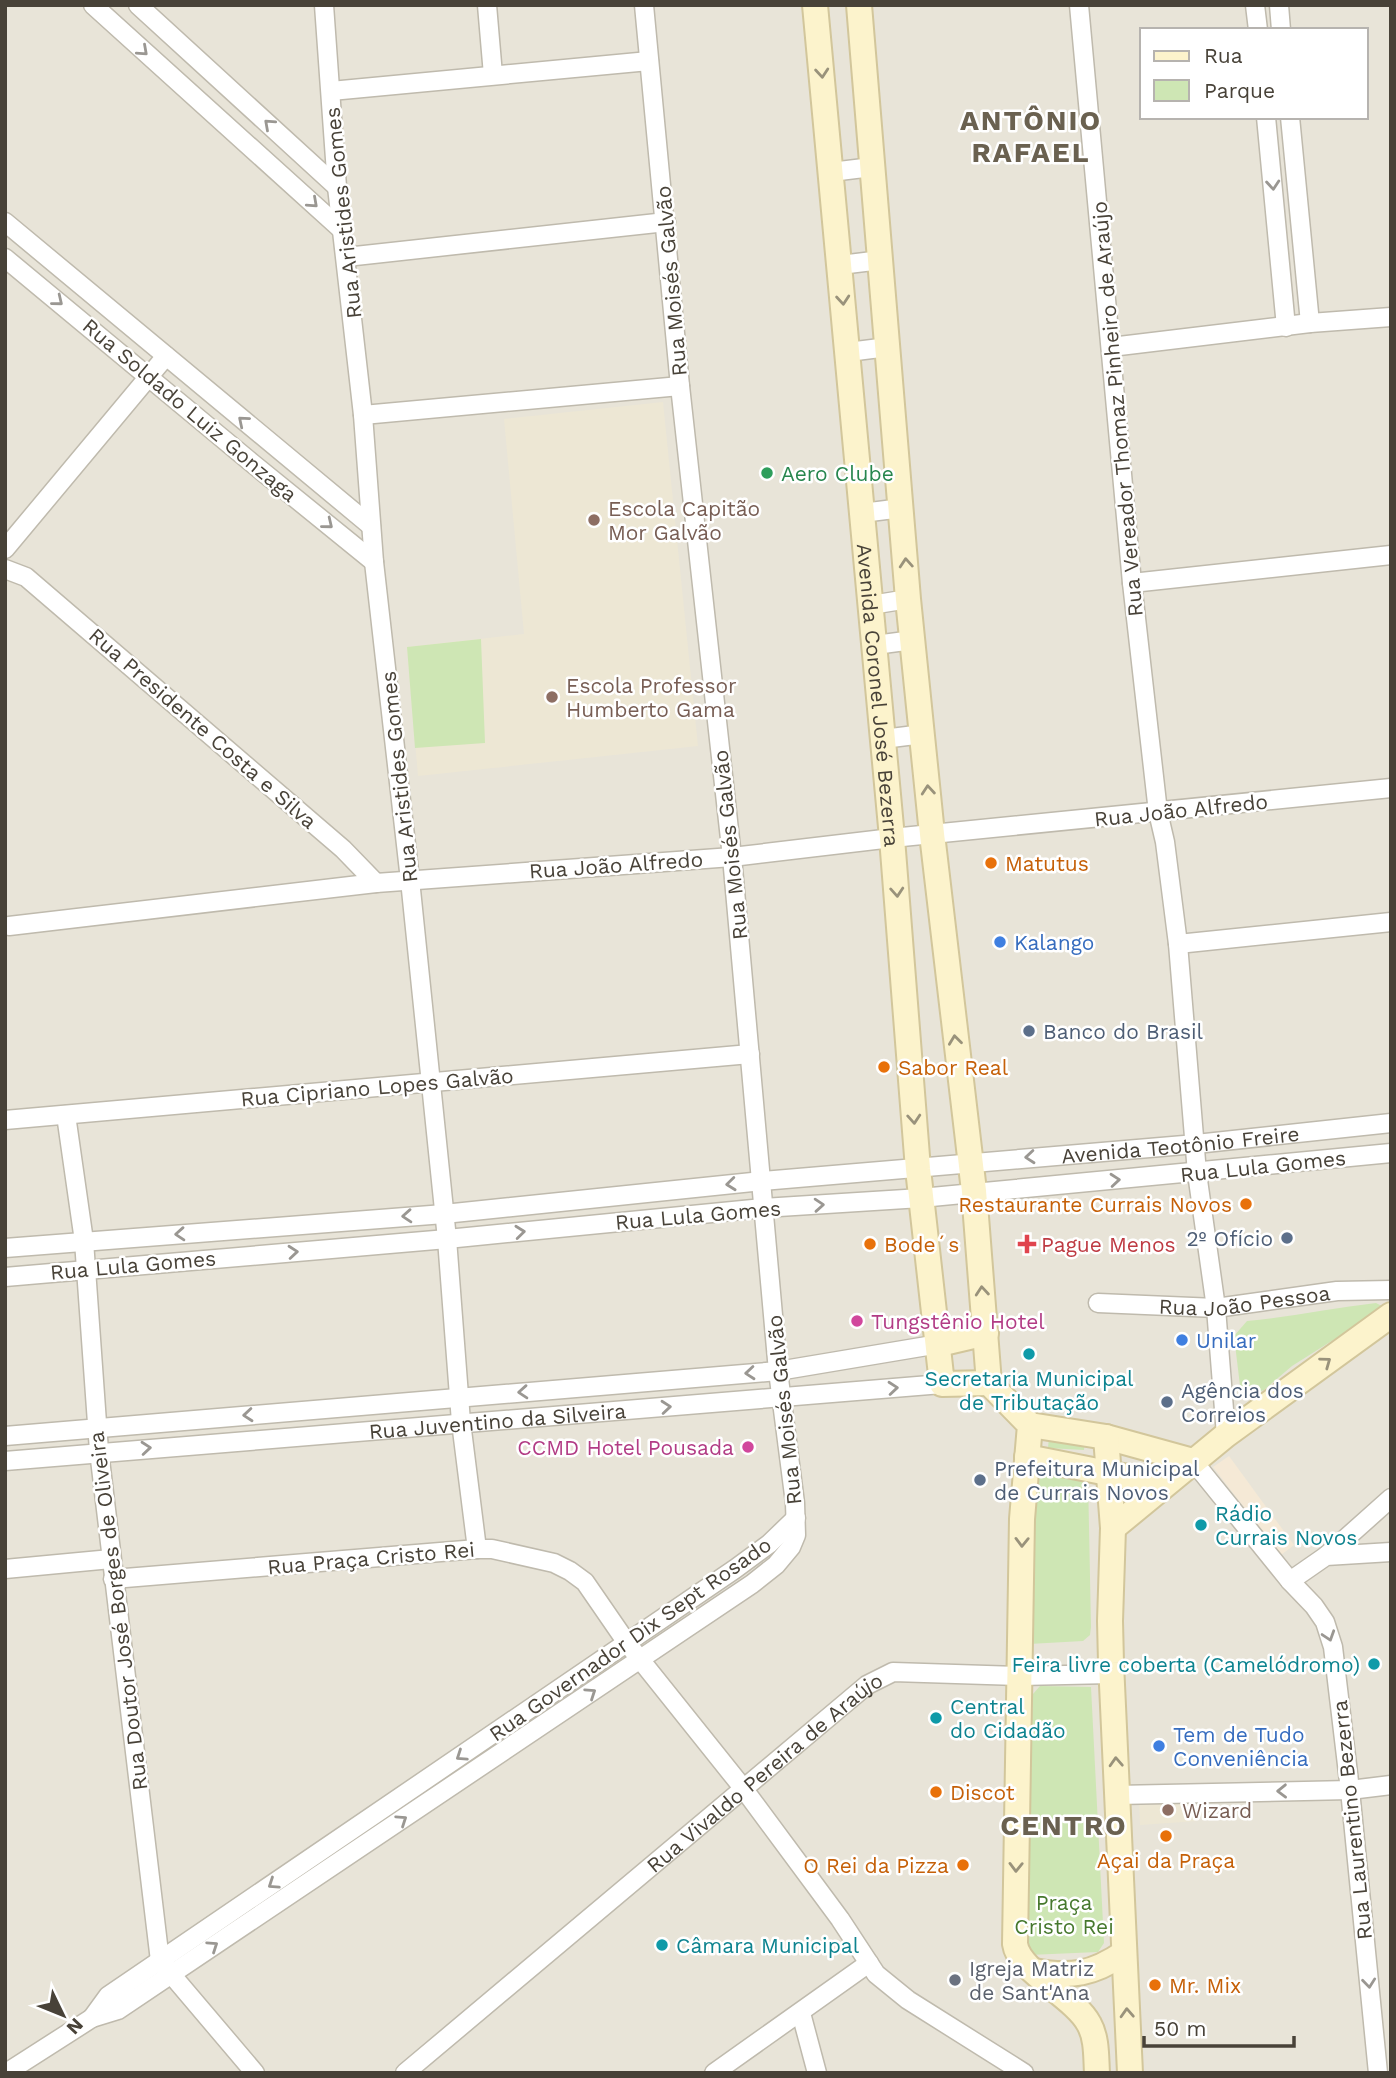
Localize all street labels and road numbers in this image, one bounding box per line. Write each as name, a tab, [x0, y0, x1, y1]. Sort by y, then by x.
street label: Rua Aristides Gomes	[319, 106, 367, 320]
street label: Rua Moisés Galvão	[650, 185, 692, 377]
street label: Rua Vereador Thomaz Pinheiro de Araújo	[1086, 200, 1148, 618]
street label: Rua Soldado Luiz Gonzaga	[78, 313, 302, 507]
street label: Avenida Coronel José Bezerra	[852, 542, 905, 848]
street label: Rua Presidente Costa e Silva	[84, 622, 322, 834]
street label: Rua Aristides Gomes	[375, 670, 423, 884]
street label: Rua Moisés Galvão	[708, 749, 752, 941]
street label: Rua João Alfredo	[1093, 788, 1269, 832]
street label: Rua João Alfredo	[528, 846, 704, 884]
street label: Rua Cipriano Lopes Galvão	[240, 1063, 514, 1111]
street label: Avenida Teotônio Freire	[1060, 1120, 1301, 1168]
street label: Rua Lula Gomes	[1179, 1145, 1347, 1187]
street label: Rua Lula Gomes	[614, 1195, 782, 1235]
street label: Rua Lula Gomes	[49, 1245, 217, 1285]
street label: Rua João Pessoa	[1158, 1280, 1332, 1320]
street label: Rua Moisés Galvão	[762, 1314, 806, 1506]
street label: Rua Juventino da Silveira	[368, 1398, 627, 1444]
street label: Rua Doutor José Borges de Oliveira	[84, 1430, 152, 1792]
street label: Rua Governador Dix Sept Rosado	[484, 1532, 776, 1746]
street label: Rua Praça Cristo Rei	[266, 1536, 476, 1580]
street label: Rua Vivaldo Pereira de Araújo	[641, 1667, 887, 1877]
street label: Rua Laurentino Bezerra	[1327, 1699, 1377, 1941]

